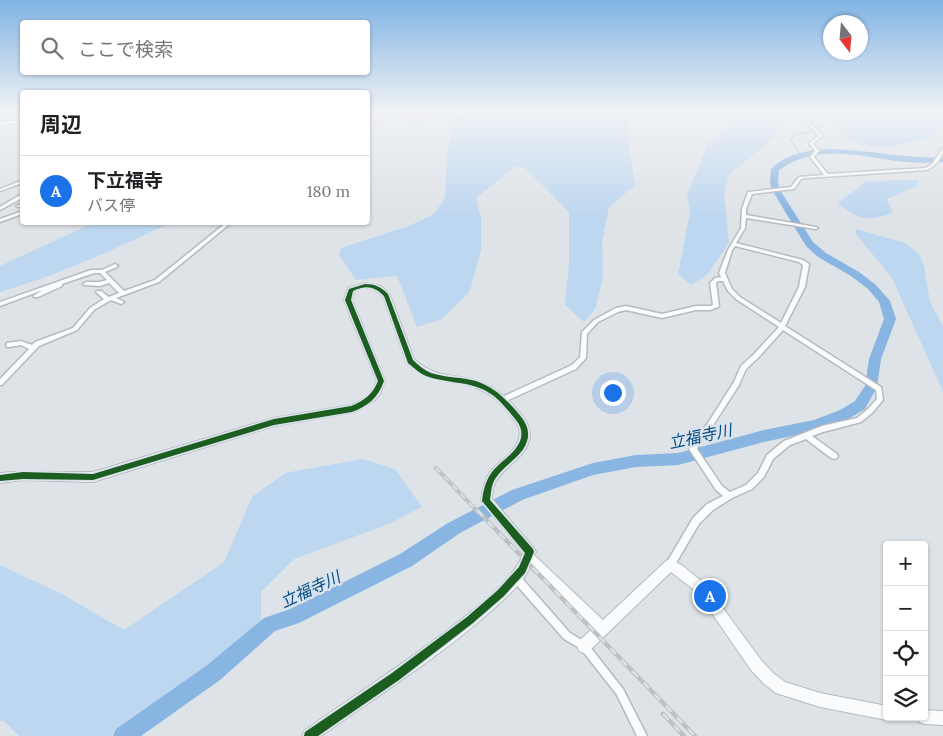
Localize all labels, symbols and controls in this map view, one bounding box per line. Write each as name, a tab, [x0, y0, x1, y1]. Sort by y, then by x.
north arrow	[823, 15, 868, 60]
search box	[20, 20, 370, 75]
icon: search	[38, 34, 66, 62]
text: ここで検索	[78, 37, 173, 61]
text: 周辺	[40, 111, 82, 138]
text: 下立福寺	[87, 168, 163, 192]
text: A	[51, 181, 61, 201]
text: 180 m	[307, 181, 350, 201]
text: バス停	[87, 195, 135, 215]
your location	[600, 380, 626, 406]
water label: 立福寺川	[667, 419, 735, 452]
map controls	[883, 541, 928, 721]
button: +	[883, 541, 928, 586]
water label: 立福寺川	[277, 566, 345, 612]
pin: A	[694, 577, 726, 615]
button: −	[883, 586, 928, 631]
button: locate	[883, 631, 928, 676]
button: layers	[883, 676, 928, 721]

